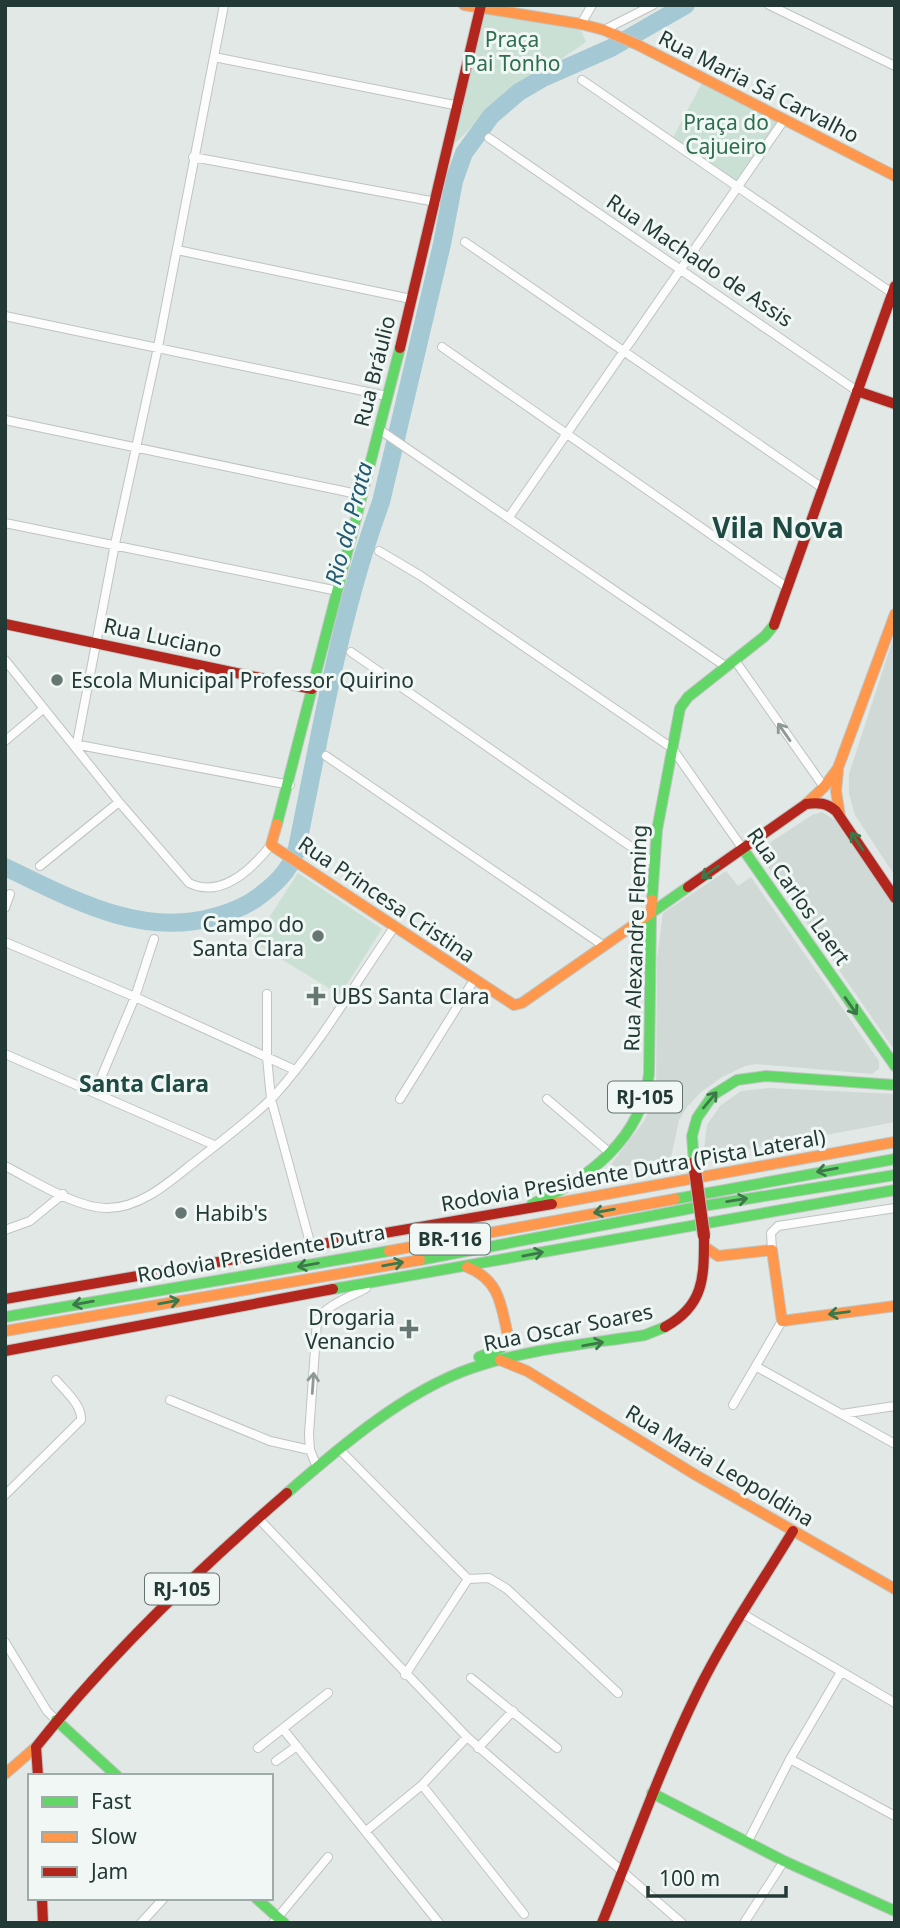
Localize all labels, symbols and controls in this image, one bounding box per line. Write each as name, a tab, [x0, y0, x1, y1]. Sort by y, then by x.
street label: Rua Maria Sá Carvalho	[654, 23, 864, 149]
park label: Praça Pai Tonho	[464, 25, 560, 77]
park label: Praça do Cajueiro	[683, 108, 769, 160]
street label: Rua Machado de Assis	[601, 187, 799, 333]
street label: Rua Bráulio	[347, 313, 401, 429]
water label: Rio da Prata	[316, 458, 380, 588]
district label: Vila Nova	[712, 508, 844, 546]
street label: Rua Luciano	[101, 611, 225, 663]
place label: Escola Municipal Professor Quirino	[71, 666, 414, 694]
marker: Escola Municipal Professor Quirino	[49, 672, 65, 688]
one-way arrow	[777, 723, 791, 742]
street label: Rua Carlos Laert	[741, 822, 857, 971]
street label: Rua Alexandre Fleming	[617, 824, 653, 1052]
street label: Rua Princesa Cristina	[293, 829, 481, 969]
one-way arrow	[850, 832, 864, 851]
one-way arrow	[701, 865, 720, 879]
place label: Campo do Santa Clara	[192, 910, 304, 962]
marker: Campo do Santa Clara	[310, 928, 326, 944]
place label: UBS Santa Clara	[332, 982, 490, 1010]
marker: UBS Santa Clara	[306, 986, 326, 1006]
one-way arrow	[844, 995, 858, 1015]
district label: Santa Clara	[79, 1067, 209, 1099]
road number: RJ-105	[608, 1082, 682, 1112]
one-way arrow	[702, 1091, 718, 1109]
street label: Rodovia Presidente Dutra (Pista Lateral)	[439, 1122, 827, 1218]
one-way arrow	[816, 1164, 839, 1177]
one-way arrow	[725, 1193, 748, 1206]
place label: Habib's	[195, 1199, 268, 1227]
one-way arrow	[593, 1204, 616, 1218]
marker: Habib's	[173, 1205, 189, 1221]
street label: Rodovia Presidente Dutra	[135, 1217, 387, 1289]
road number: BR-116	[410, 1224, 490, 1254]
one-way arrow	[521, 1247, 544, 1261]
one-way arrow	[381, 1257, 404, 1270]
one-way arrow	[297, 1259, 320, 1272]
one-way arrow	[157, 1295, 180, 1308]
one-way arrow	[72, 1297, 95, 1310]
street label: Rua Oscar Soares	[481, 1297, 655, 1357]
place label: Drogaria Venancio	[305, 1303, 395, 1355]
one-way arrow	[828, 1307, 850, 1320]
marker: Drogaria Venancio	[401, 1321, 417, 1337]
one-way arrow	[581, 1337, 604, 1350]
one-way arrow	[307, 1372, 320, 1395]
street label: Rua Maria Leopoldina	[621, 1398, 819, 1532]
road number: RJ-105	[145, 1574, 219, 1604]
legend	[28, 1774, 273, 1900]
text: Fast	[91, 1787, 132, 1815]
text: Slow	[91, 1822, 137, 1850]
scale bar	[648, 1854, 786, 1898]
text: Jam	[89, 1857, 128, 1885]
text: 100 m	[659, 1864, 720, 1892]

